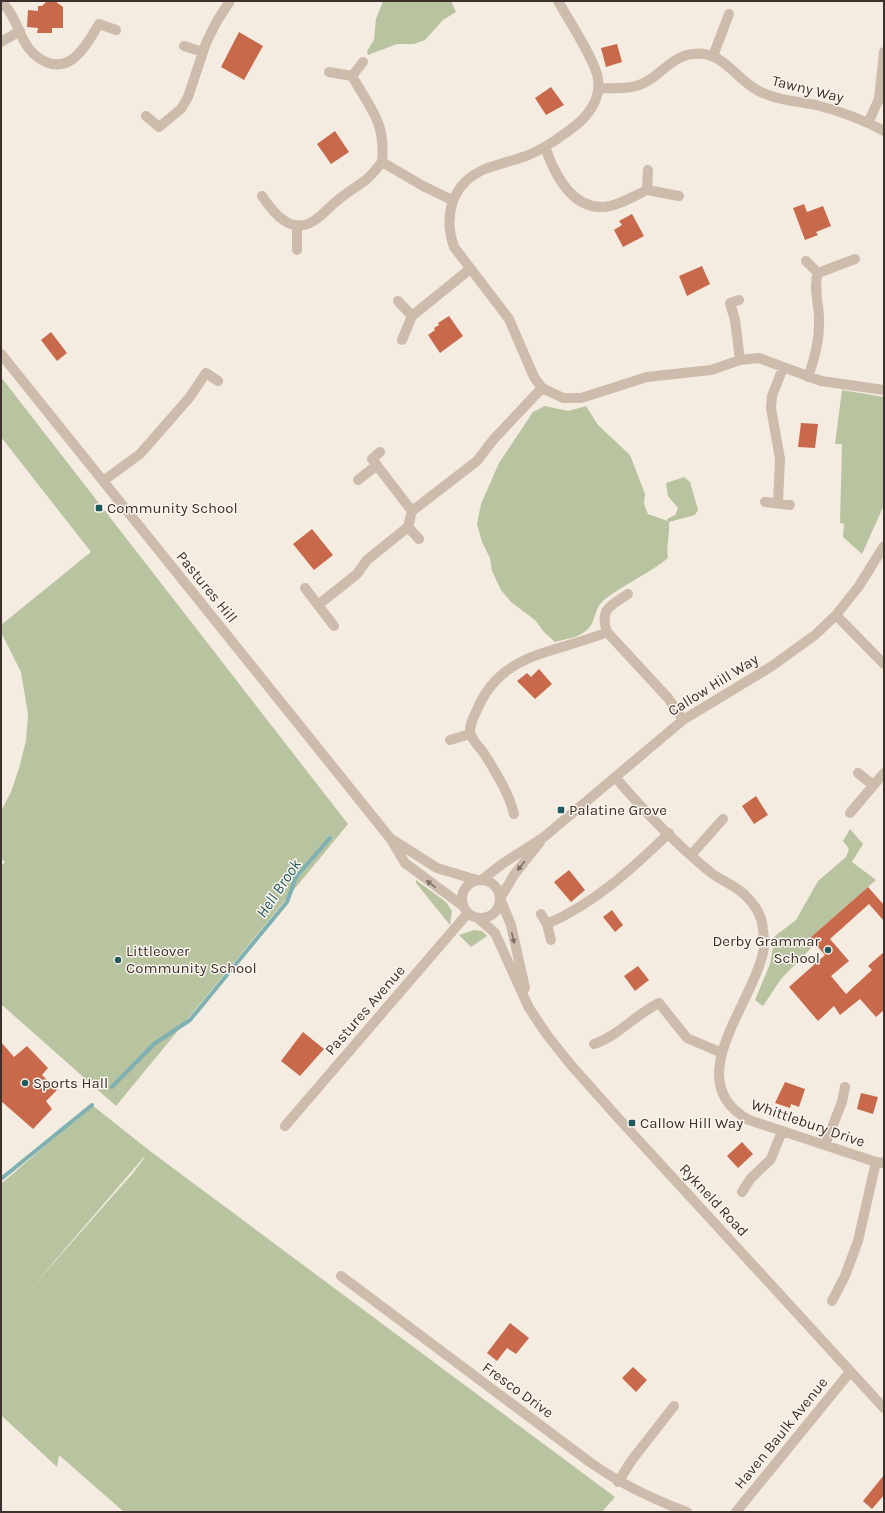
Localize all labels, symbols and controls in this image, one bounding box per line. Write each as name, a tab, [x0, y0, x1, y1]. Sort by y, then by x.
street label: Tawny Way	[770, 71, 846, 107]
place label: Community School	[107, 499, 238, 517]
marker: Community School	[94, 503, 104, 513]
street label: Pastures Hill	[173, 548, 241, 626]
street label: Callow Hill Way	[665, 650, 762, 720]
place label: Palatine Grove	[569, 801, 667, 819]
marker: Palatine Grove	[556, 805, 566, 815]
water label: Hell Brook	[252, 855, 305, 921]
one-way arrow	[517, 861, 525, 872]
one-way arrow	[426, 879, 437, 888]
one-way arrow	[511, 932, 517, 944]
place label: Derby Grammar School	[712, 932, 821, 967]
place label: Littleover Community School	[126, 942, 257, 977]
marker: Derby Grammar School	[823, 945, 833, 955]
marker: Littleover Community School	[113, 955, 123, 965]
street label: Pastures Avenue	[321, 961, 409, 1059]
place label: Sports Hall	[33, 1074, 108, 1092]
marker: Sports Hall	[20, 1078, 30, 1088]
street label: Whittlebury Drive	[749, 1095, 867, 1151]
place label: Callow Hill Way	[640, 1114, 743, 1132]
marker: Callow Hill Way	[627, 1118, 637, 1128]
street label: Rykneld Road	[676, 1160, 752, 1240]
street label: Fresco Drive	[479, 1358, 557, 1422]
street label: Haven Baulk Avenue	[730, 1374, 832, 1492]

